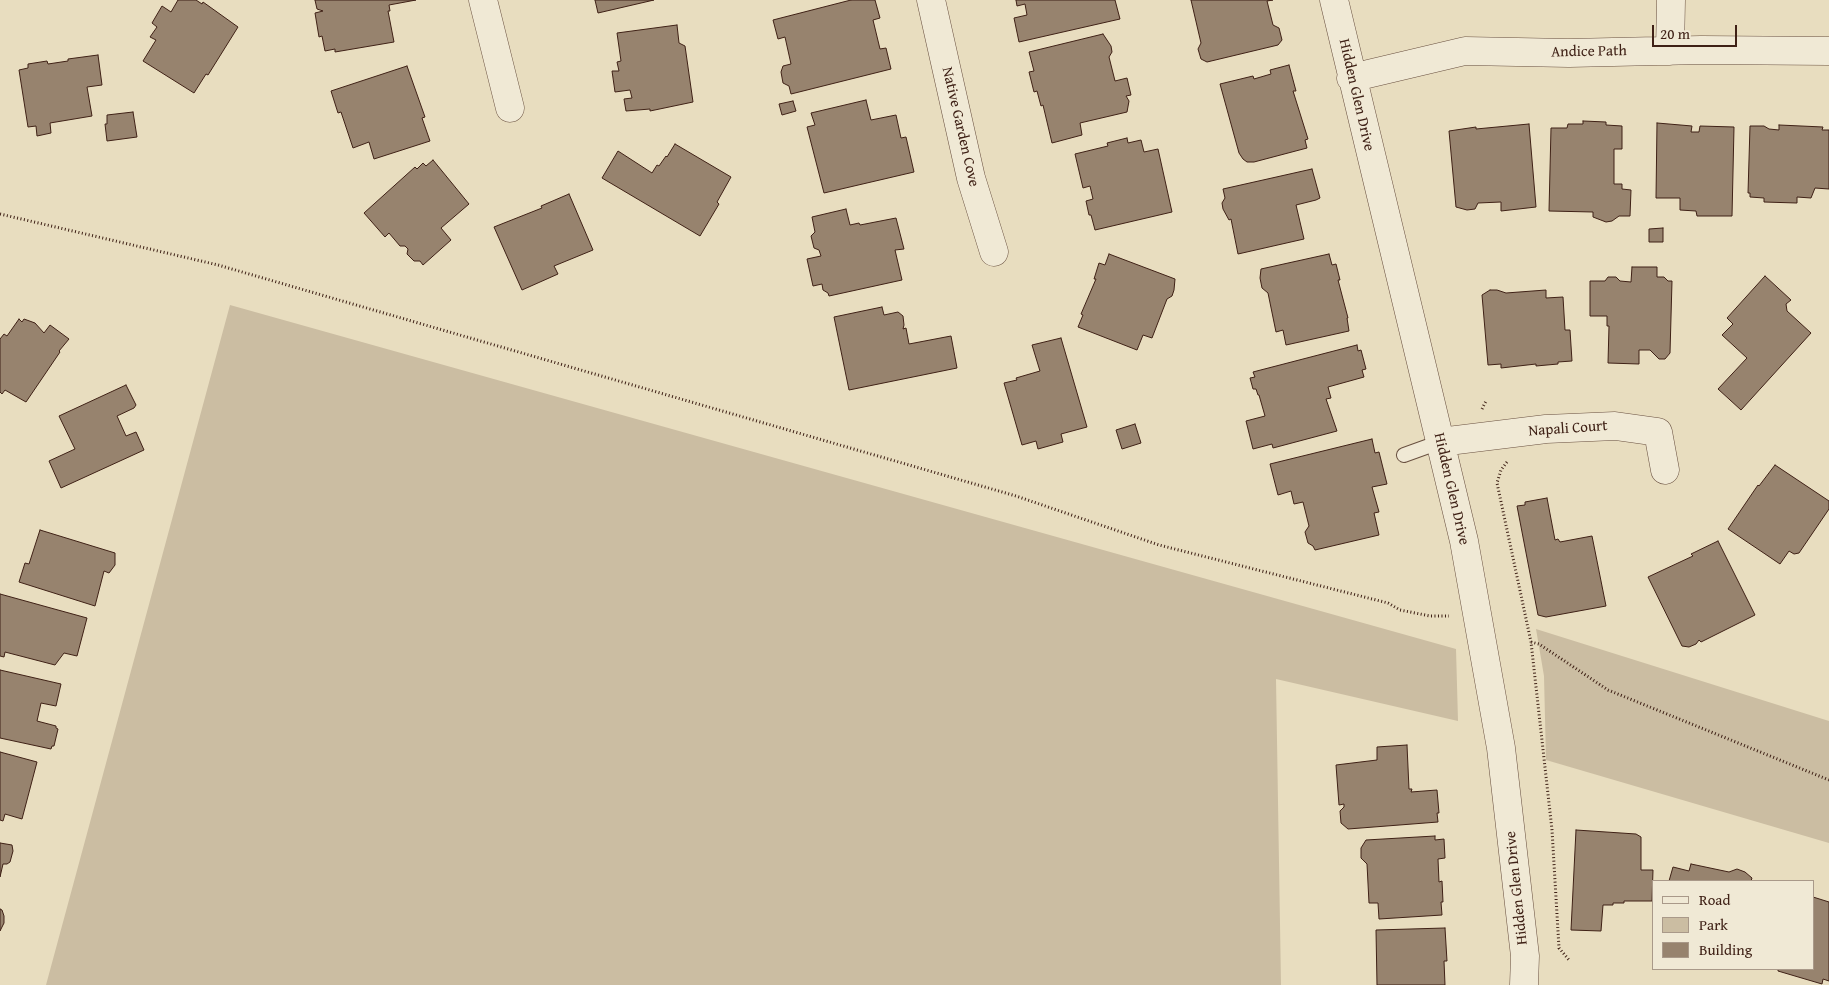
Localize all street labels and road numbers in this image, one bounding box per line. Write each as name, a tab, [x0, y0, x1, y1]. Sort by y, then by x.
street label: Hidden Glen Drive	[1334, 37, 1378, 153]
street label: Andice Path	[1551, 42, 1627, 62]
street label: Native Garden Cove	[937, 65, 983, 189]
street label: Napali Court	[1528, 417, 1608, 441]
street label: Hidden Glen Drive	[1429, 431, 1473, 547]
street label: Hidden Glen Drive	[1502, 830, 1532, 946]

